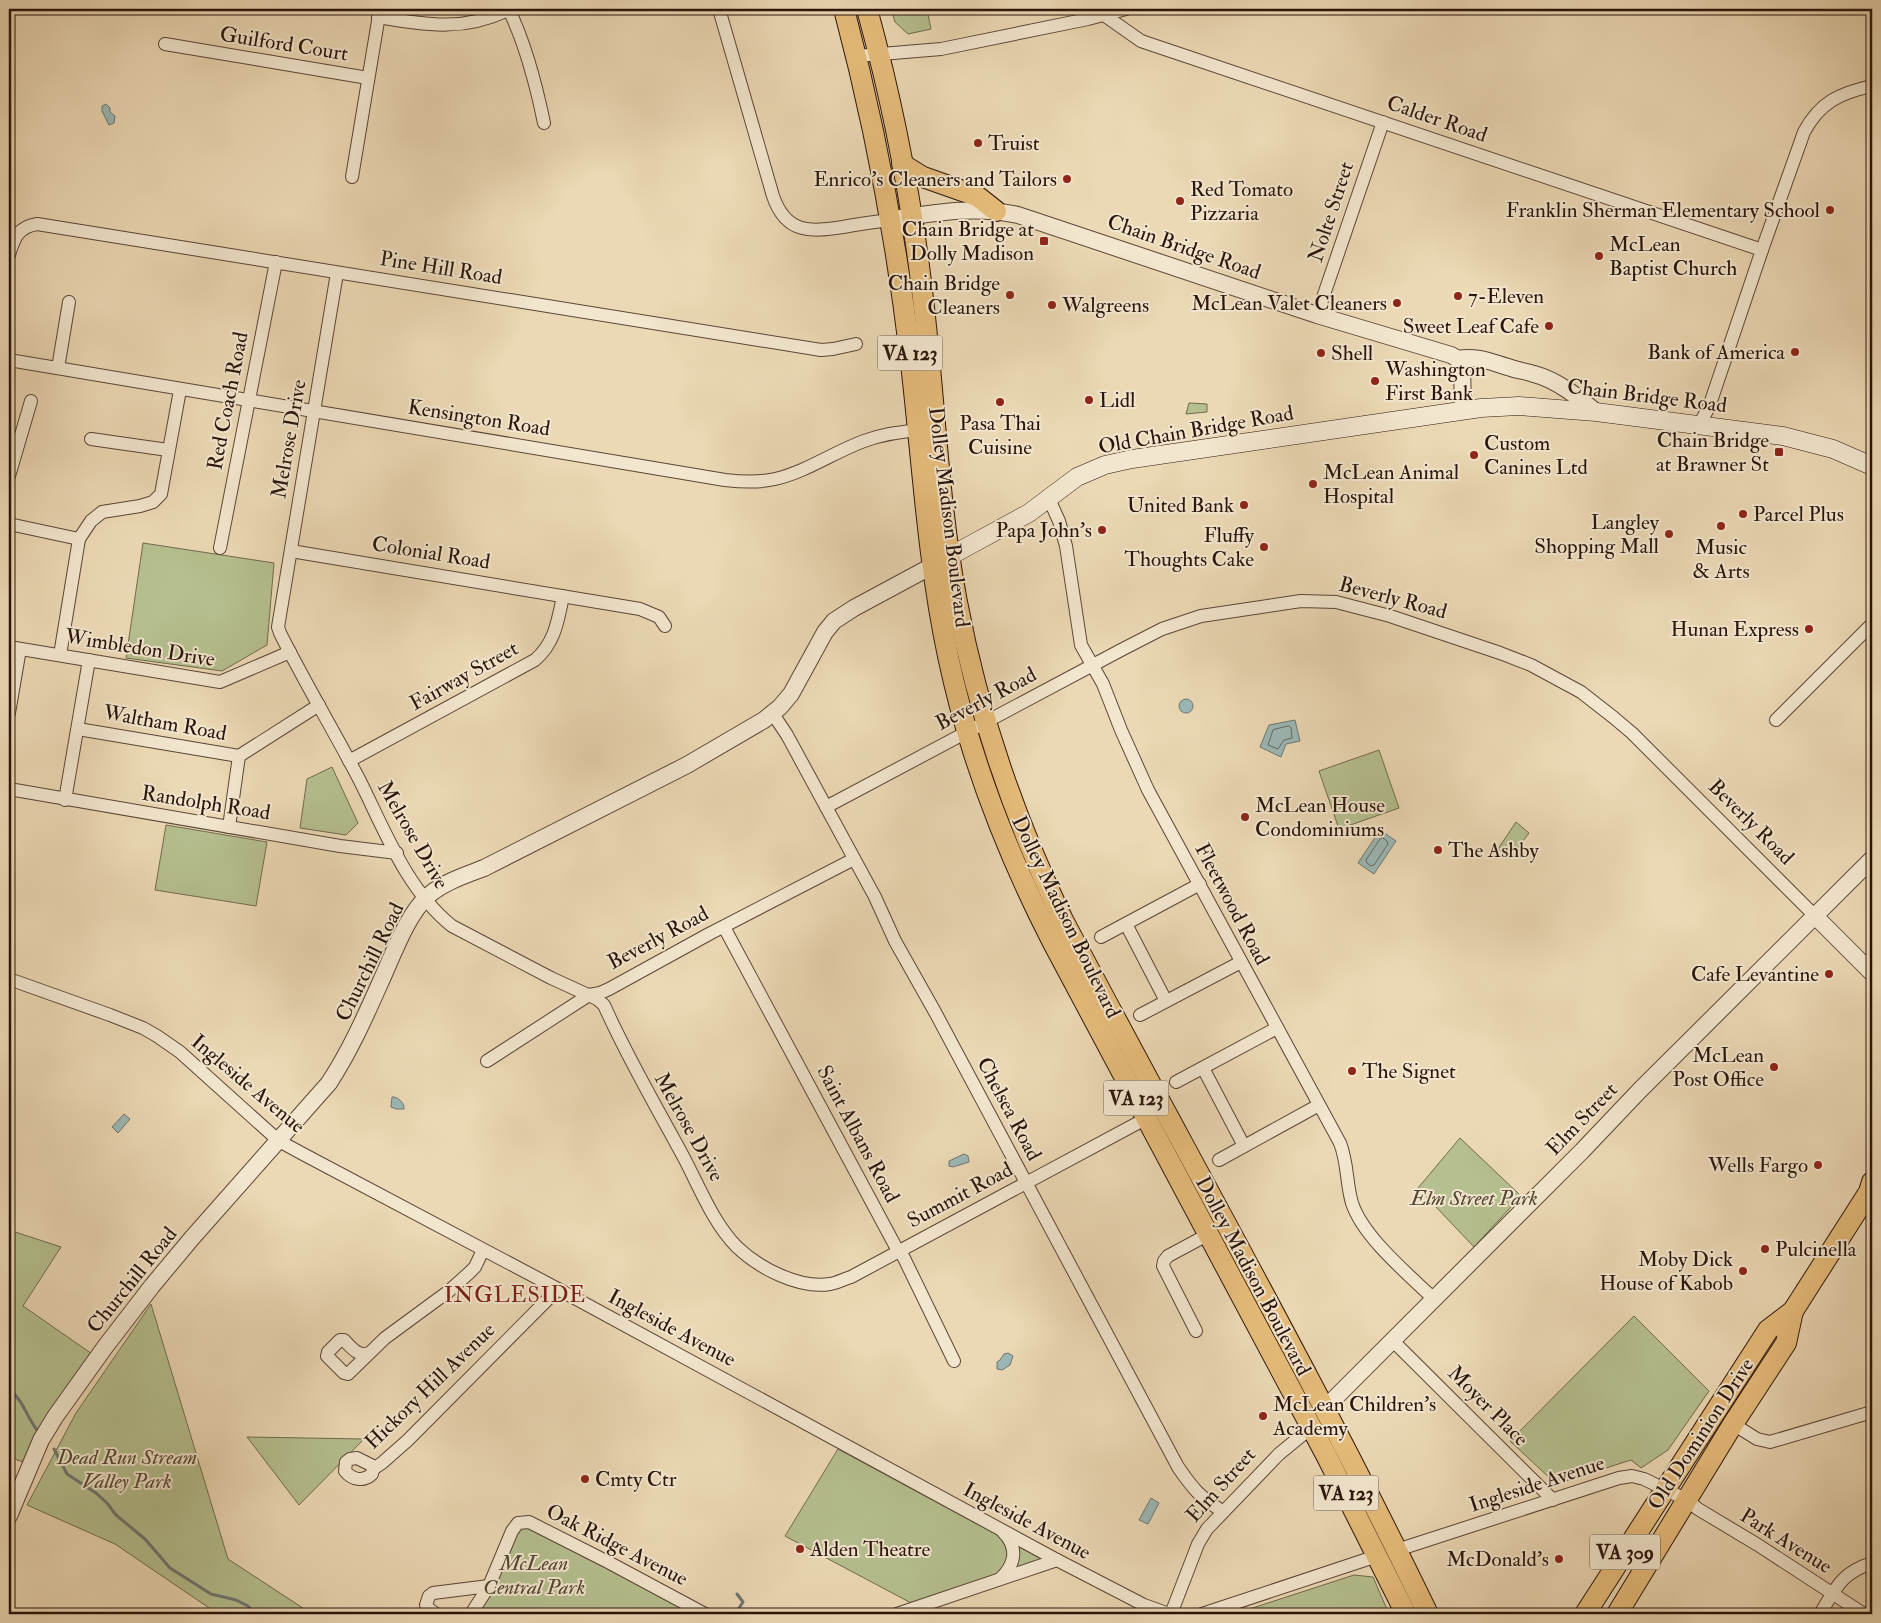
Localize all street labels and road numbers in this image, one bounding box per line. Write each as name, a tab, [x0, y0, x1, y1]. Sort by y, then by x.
street label: Guilford Court	[218, 21, 350, 68]
street label: Calder Road	[1383, 89, 1491, 149]
street label: Nolte Street	[1302, 158, 1360, 266]
street label: Chain Bridge Road	[1104, 208, 1265, 286]
street label: Pine Hill Road	[378, 245, 505, 291]
street label: Red Coach Road	[201, 329, 255, 472]
road number: VA 123	[878, 336, 942, 370]
street label: Chain Bridge Road	[1566, 373, 1729, 419]
street label: Melrose Drive	[265, 377, 313, 501]
street label: Kensington Road	[406, 393, 553, 443]
street label: Old Chain Bridge Road	[1096, 399, 1296, 460]
street label: Dolley Madison Boulevard	[922, 405, 976, 629]
street label: Colonial Road	[370, 530, 493, 576]
street label: Beverly Road	[1336, 571, 1451, 626]
street label: Wimbledon Drive	[62, 623, 217, 673]
street label: Fairway Street	[405, 635, 523, 717]
street label: Beverly Road	[931, 661, 1042, 737]
street label: Waltham Road	[100, 699, 229, 747]
street label: Beverly Road	[1702, 773, 1800, 871]
street label: Melrose Drive	[371, 776, 455, 894]
street label: Randolph Road	[140, 779, 273, 827]
street label: Dolley Madison Boulevard	[1005, 811, 1127, 1023]
street label: Fleetwood Road	[1189, 838, 1276, 970]
street label: Churchill Road	[330, 898, 411, 1026]
street label: Beverly Road	[603, 900, 714, 976]
street label: Ingleside Avenue	[185, 1028, 311, 1140]
street label: Chelsea Road	[970, 1053, 1048, 1166]
street label: Saint Albans Road	[810, 1061, 906, 1208]
street label: Melrose Drive	[648, 1068, 730, 1186]
street label: Elm Street	[1540, 1076, 1624, 1161]
road number: VA 123	[1104, 1080, 1168, 1116]
street label: Summit Road	[903, 1156, 1018, 1234]
street label: Dolley Madison Boulevard	[1189, 1172, 1317, 1381]
street label: Churchill Road	[81, 1221, 183, 1339]
street label: Ingleside Avenue	[604, 1283, 741, 1373]
street label: Hickory Hill Avenue	[359, 1317, 501, 1455]
street label: Old Dominion Drive	[1642, 1353, 1760, 1515]
street label: Moyer Place	[1442, 1360, 1534, 1452]
street label: Elm Street	[1180, 1442, 1262, 1528]
street label: Ingleside Avenue	[1466, 1449, 1608, 1519]
street label: Ingleside Avenue	[959, 1476, 1096, 1566]
road number: VA 123	[1314, 1476, 1378, 1510]
street label: Oak Ridge Avenue	[542, 1498, 693, 1592]
street label: Park Avenue	[1735, 1502, 1837, 1580]
road number: VA 309	[1590, 1534, 1660, 1570]

